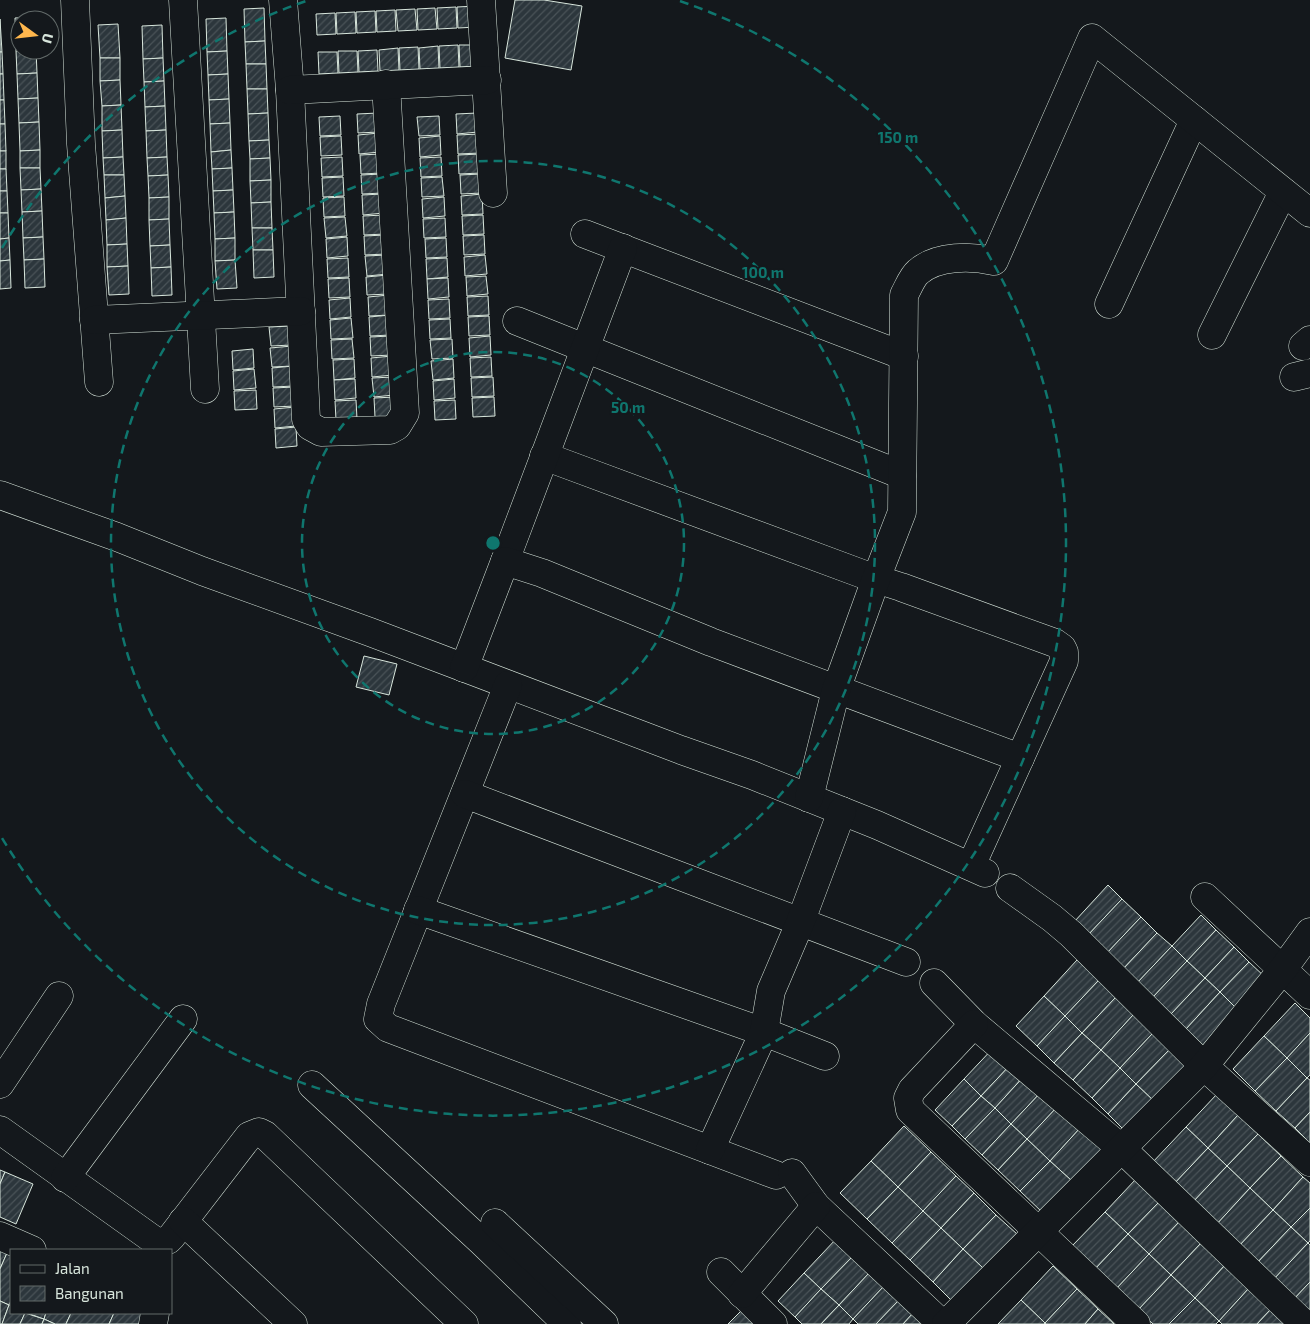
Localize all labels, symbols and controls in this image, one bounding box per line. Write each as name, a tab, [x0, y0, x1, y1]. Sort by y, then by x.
north arrow	[10, 10, 60, 60]
text: U	[39, 32, 57, 45]
text: 150 m	[878, 128, 918, 146]
text: 100 m	[742, 263, 784, 281]
text: 50 m	[611, 398, 645, 416]
centre of rings	[484, 534, 502, 552]
legend	[10, 1249, 172, 1314]
text: Jalan	[55, 1259, 90, 1277]
text: Bangunan	[55, 1284, 124, 1302]

